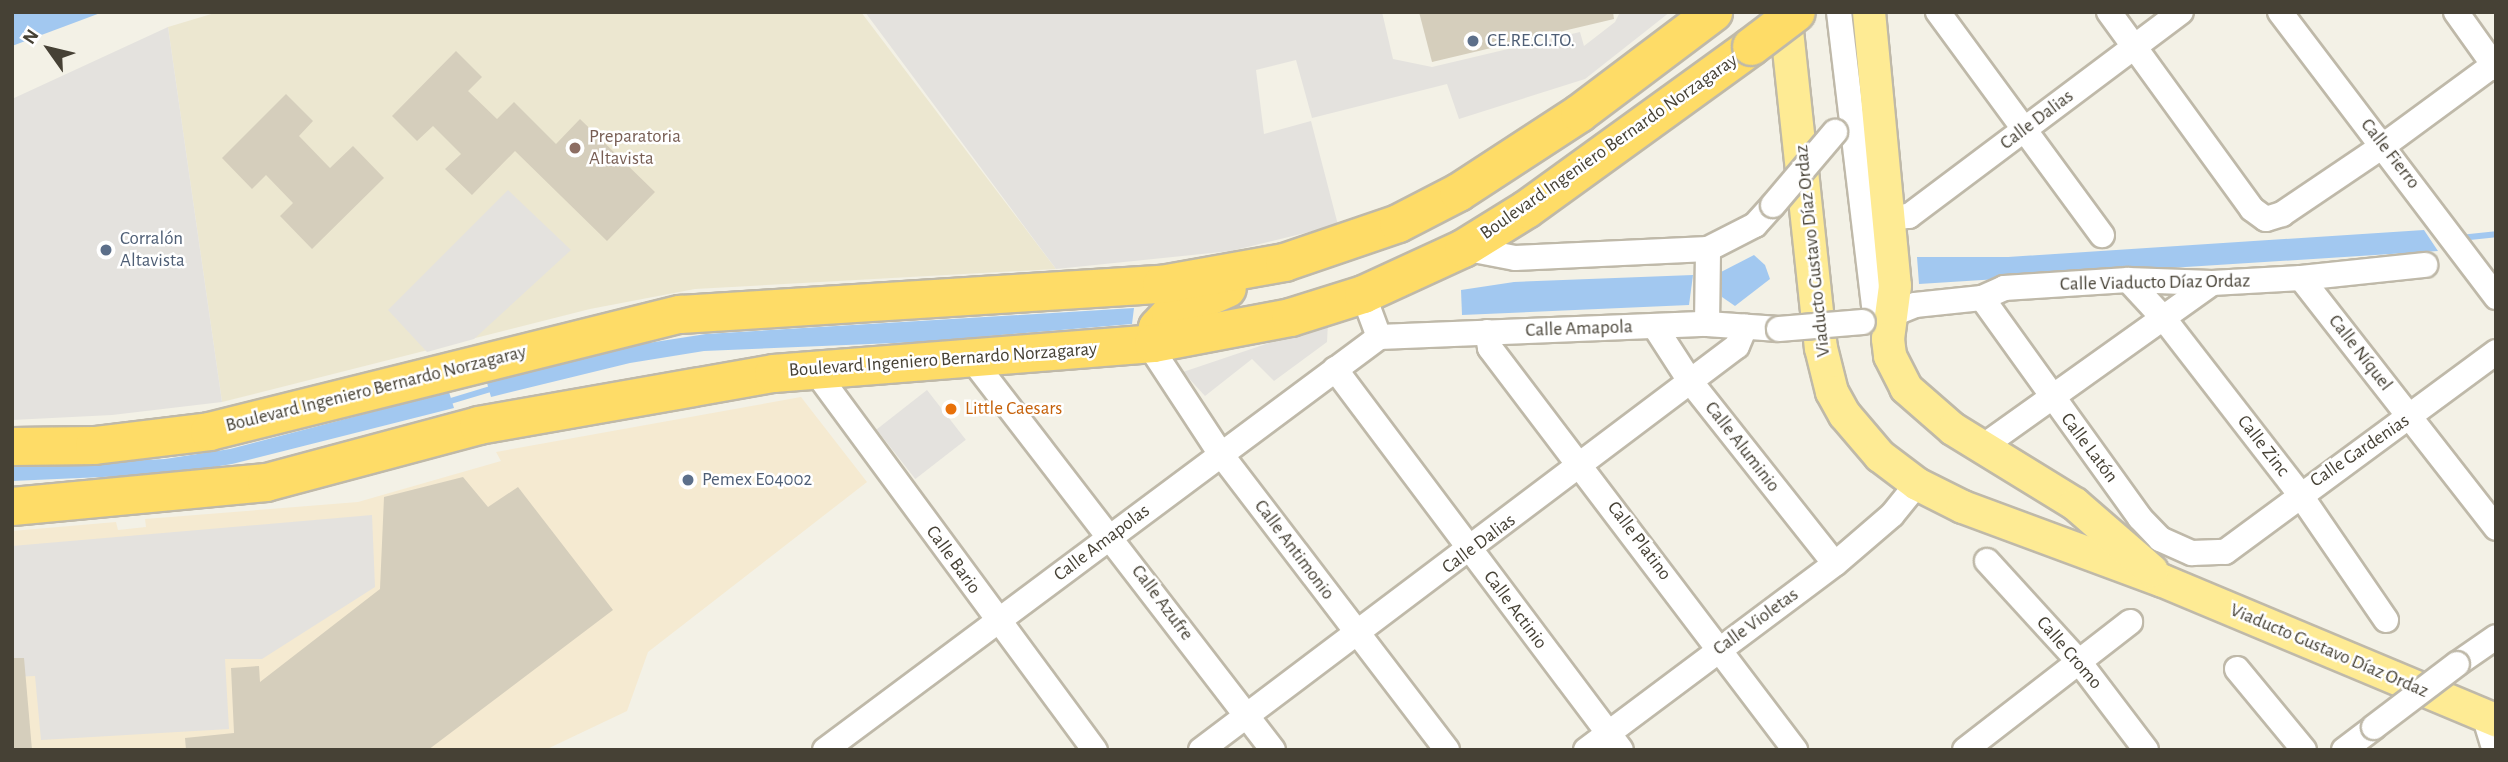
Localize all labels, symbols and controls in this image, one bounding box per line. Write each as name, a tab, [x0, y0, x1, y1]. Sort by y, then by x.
north arrow	[14, 14, 84, 84]
text: N	[20, 26, 43, 48]
place label: CE.RE.CI.TO.	[1487, 30, 1575, 52]
marker: CE.RE.CI.TO.	[1465, 33, 1481, 49]
street label: Boulevard Ingeniero Bernardo Norzagaray	[1476, 49, 1742, 245]
street label: Calle Dalias	[1996, 85, 2078, 155]
street label: Calle Fierro	[2355, 114, 2425, 194]
place label: Preparatoria Altavista	[589, 126, 681, 170]
marker: Preparatoria Altavista	[567, 140, 583, 156]
street label: Viaducto Gustavo Díaz Ordaz	[1791, 144, 1835, 358]
place label: Corralón Altavista	[120, 228, 185, 272]
marker: Corralón Altavista	[98, 242, 114, 258]
street label: Calle Viaducto Díaz Ordaz	[2060, 270, 2250, 296]
street label: Calle Níquel	[2323, 310, 2397, 396]
street label: Calle Amapola	[1525, 316, 1633, 342]
street label: Boulevard Ingeniero Bernardo Norzagaray	[788, 338, 1098, 382]
street label: Boulevard Ingeniero Bernardo Norzagaray	[223, 341, 529, 437]
street label: Calle Aluminio	[1700, 397, 1784, 497]
place label: Little Caesars	[965, 398, 1062, 420]
marker: Little Caesars	[943, 401, 959, 417]
street label: Calle Latón	[2055, 409, 2123, 487]
street label: Calle Gardenias	[2306, 409, 2414, 493]
street label: Calle Zinc	[2232, 411, 2294, 481]
place label: Pemex E04002	[702, 469, 812, 491]
marker: Pemex E04002	[680, 472, 696, 488]
street label: Calle Antimonio	[1249, 496, 1339, 604]
street label: Calle Platino	[1602, 497, 1676, 585]
street label: Calle Amapolas	[1050, 500, 1154, 586]
street label: Calle Dalias	[1438, 509, 1520, 579]
street label: Calle Bario	[921, 521, 985, 599]
street label: Calle Azufre	[1126, 561, 1198, 645]
street label: Calle Actinio	[1478, 566, 1552, 654]
street label: Calle Violetas	[1709, 583, 1803, 661]
street label: Viaducto Gustavo Díaz Ordaz	[2227, 599, 2431, 703]
street label: Calle Cromo	[2031, 612, 2107, 694]

